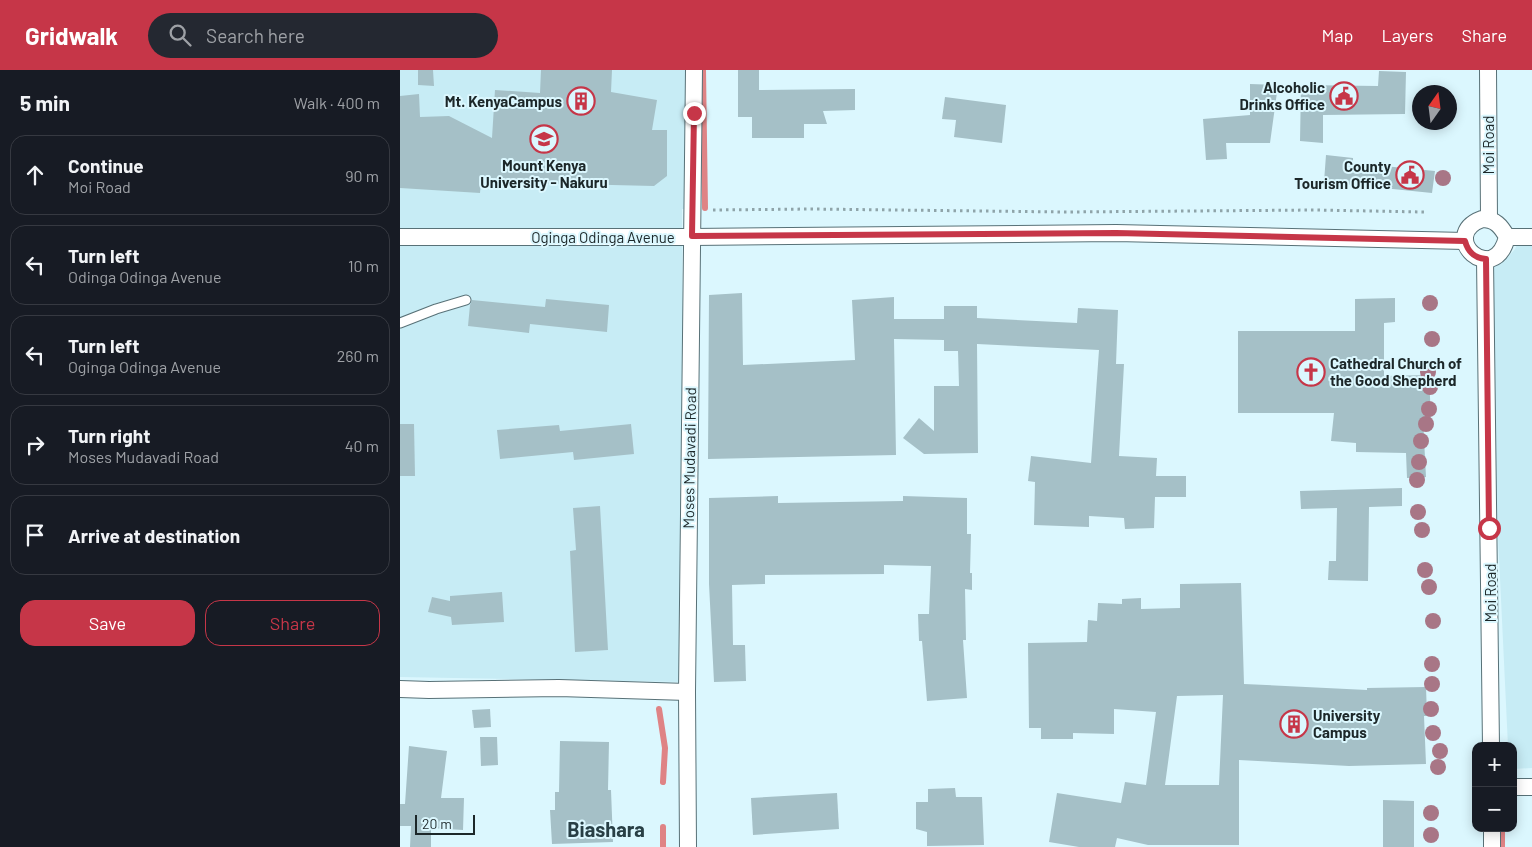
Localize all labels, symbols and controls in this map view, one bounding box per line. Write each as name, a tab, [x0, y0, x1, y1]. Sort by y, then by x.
search box	[148, 13, 498, 58]
text: Gridwalk	[25, 21, 118, 50]
icon: search	[166, 21, 194, 49]
text: Search here	[206, 24, 305, 47]
text: Map	[1321, 24, 1353, 46]
text: Layers	[1381, 24, 1434, 46]
text: Share	[1462, 24, 1507, 46]
place label: Alcoholic Drinks Office	[1240, 78, 1325, 113]
public building icon: Alcoholic Drinks Office	[1329, 81, 1359, 111]
north arrow	[1412, 85, 1457, 130]
building icon: Mt. KenyaCampus	[566, 86, 596, 116]
text: 5 min	[20, 90, 70, 115]
place label: Mt. KenyaCampus	[445, 92, 562, 110]
text: Walk · 400 m	[294, 93, 380, 112]
route end	[683, 102, 706, 125]
street label: Moi Road	[1479, 116, 1497, 174]
school or university icon: Mount Kenya University - Nakuru	[529, 124, 559, 154]
text: Continue	[68, 154, 144, 177]
place label: Mount Kenya University - Nakuru	[480, 156, 608, 191]
place label: County Tourism Office	[1294, 157, 1391, 192]
public building icon: County Tourism Office	[1395, 160, 1425, 190]
icon: ahead	[21, 161, 49, 189]
text: 90 m	[345, 166, 379, 185]
text: Moi Road	[68, 177, 131, 196]
street label: Oginga Odinga Avenue	[531, 228, 675, 246]
text: Turn left	[68, 244, 139, 267]
icon: left	[21, 251, 49, 279]
text: 10 m	[348, 256, 379, 275]
text: Odinga Odinga Avenue	[68, 267, 221, 286]
text: Turn left	[68, 334, 139, 357]
icon: left	[21, 341, 49, 369]
text: 260 m	[337, 346, 379, 365]
place label: Cathedral Church of the Good Shepherd	[1330, 354, 1462, 389]
text: Oginga Odinga Avenue	[68, 357, 221, 376]
church icon: Cathedral Church of the Good Shepherd	[1296, 357, 1326, 387]
street label: Moses Mudavadi Road	[679, 387, 699, 529]
text: Turn right	[68, 424, 150, 447]
icon: right	[21, 431, 49, 459]
text: 40 m	[345, 436, 379, 455]
text: Moses Mudavadi Road	[68, 447, 219, 466]
route start	[1478, 517, 1501, 540]
icon: arrive	[21, 521, 49, 549]
text: Arrive at destination	[68, 524, 240, 547]
street label: Moi Road	[1481, 564, 1499, 622]
button: Save	[20, 600, 195, 646]
button: Share	[205, 600, 380, 646]
place label: University Campus	[1313, 706, 1381, 741]
building icon: University Campus	[1279, 709, 1309, 739]
map controls	[1472, 742, 1517, 832]
button: +	[1472, 742, 1517, 787]
button: −	[1472, 787, 1517, 832]
scale bar	[415, 812, 475, 835]
text: 20 m	[422, 815, 452, 832]
district label: Biashara	[567, 817, 645, 841]

